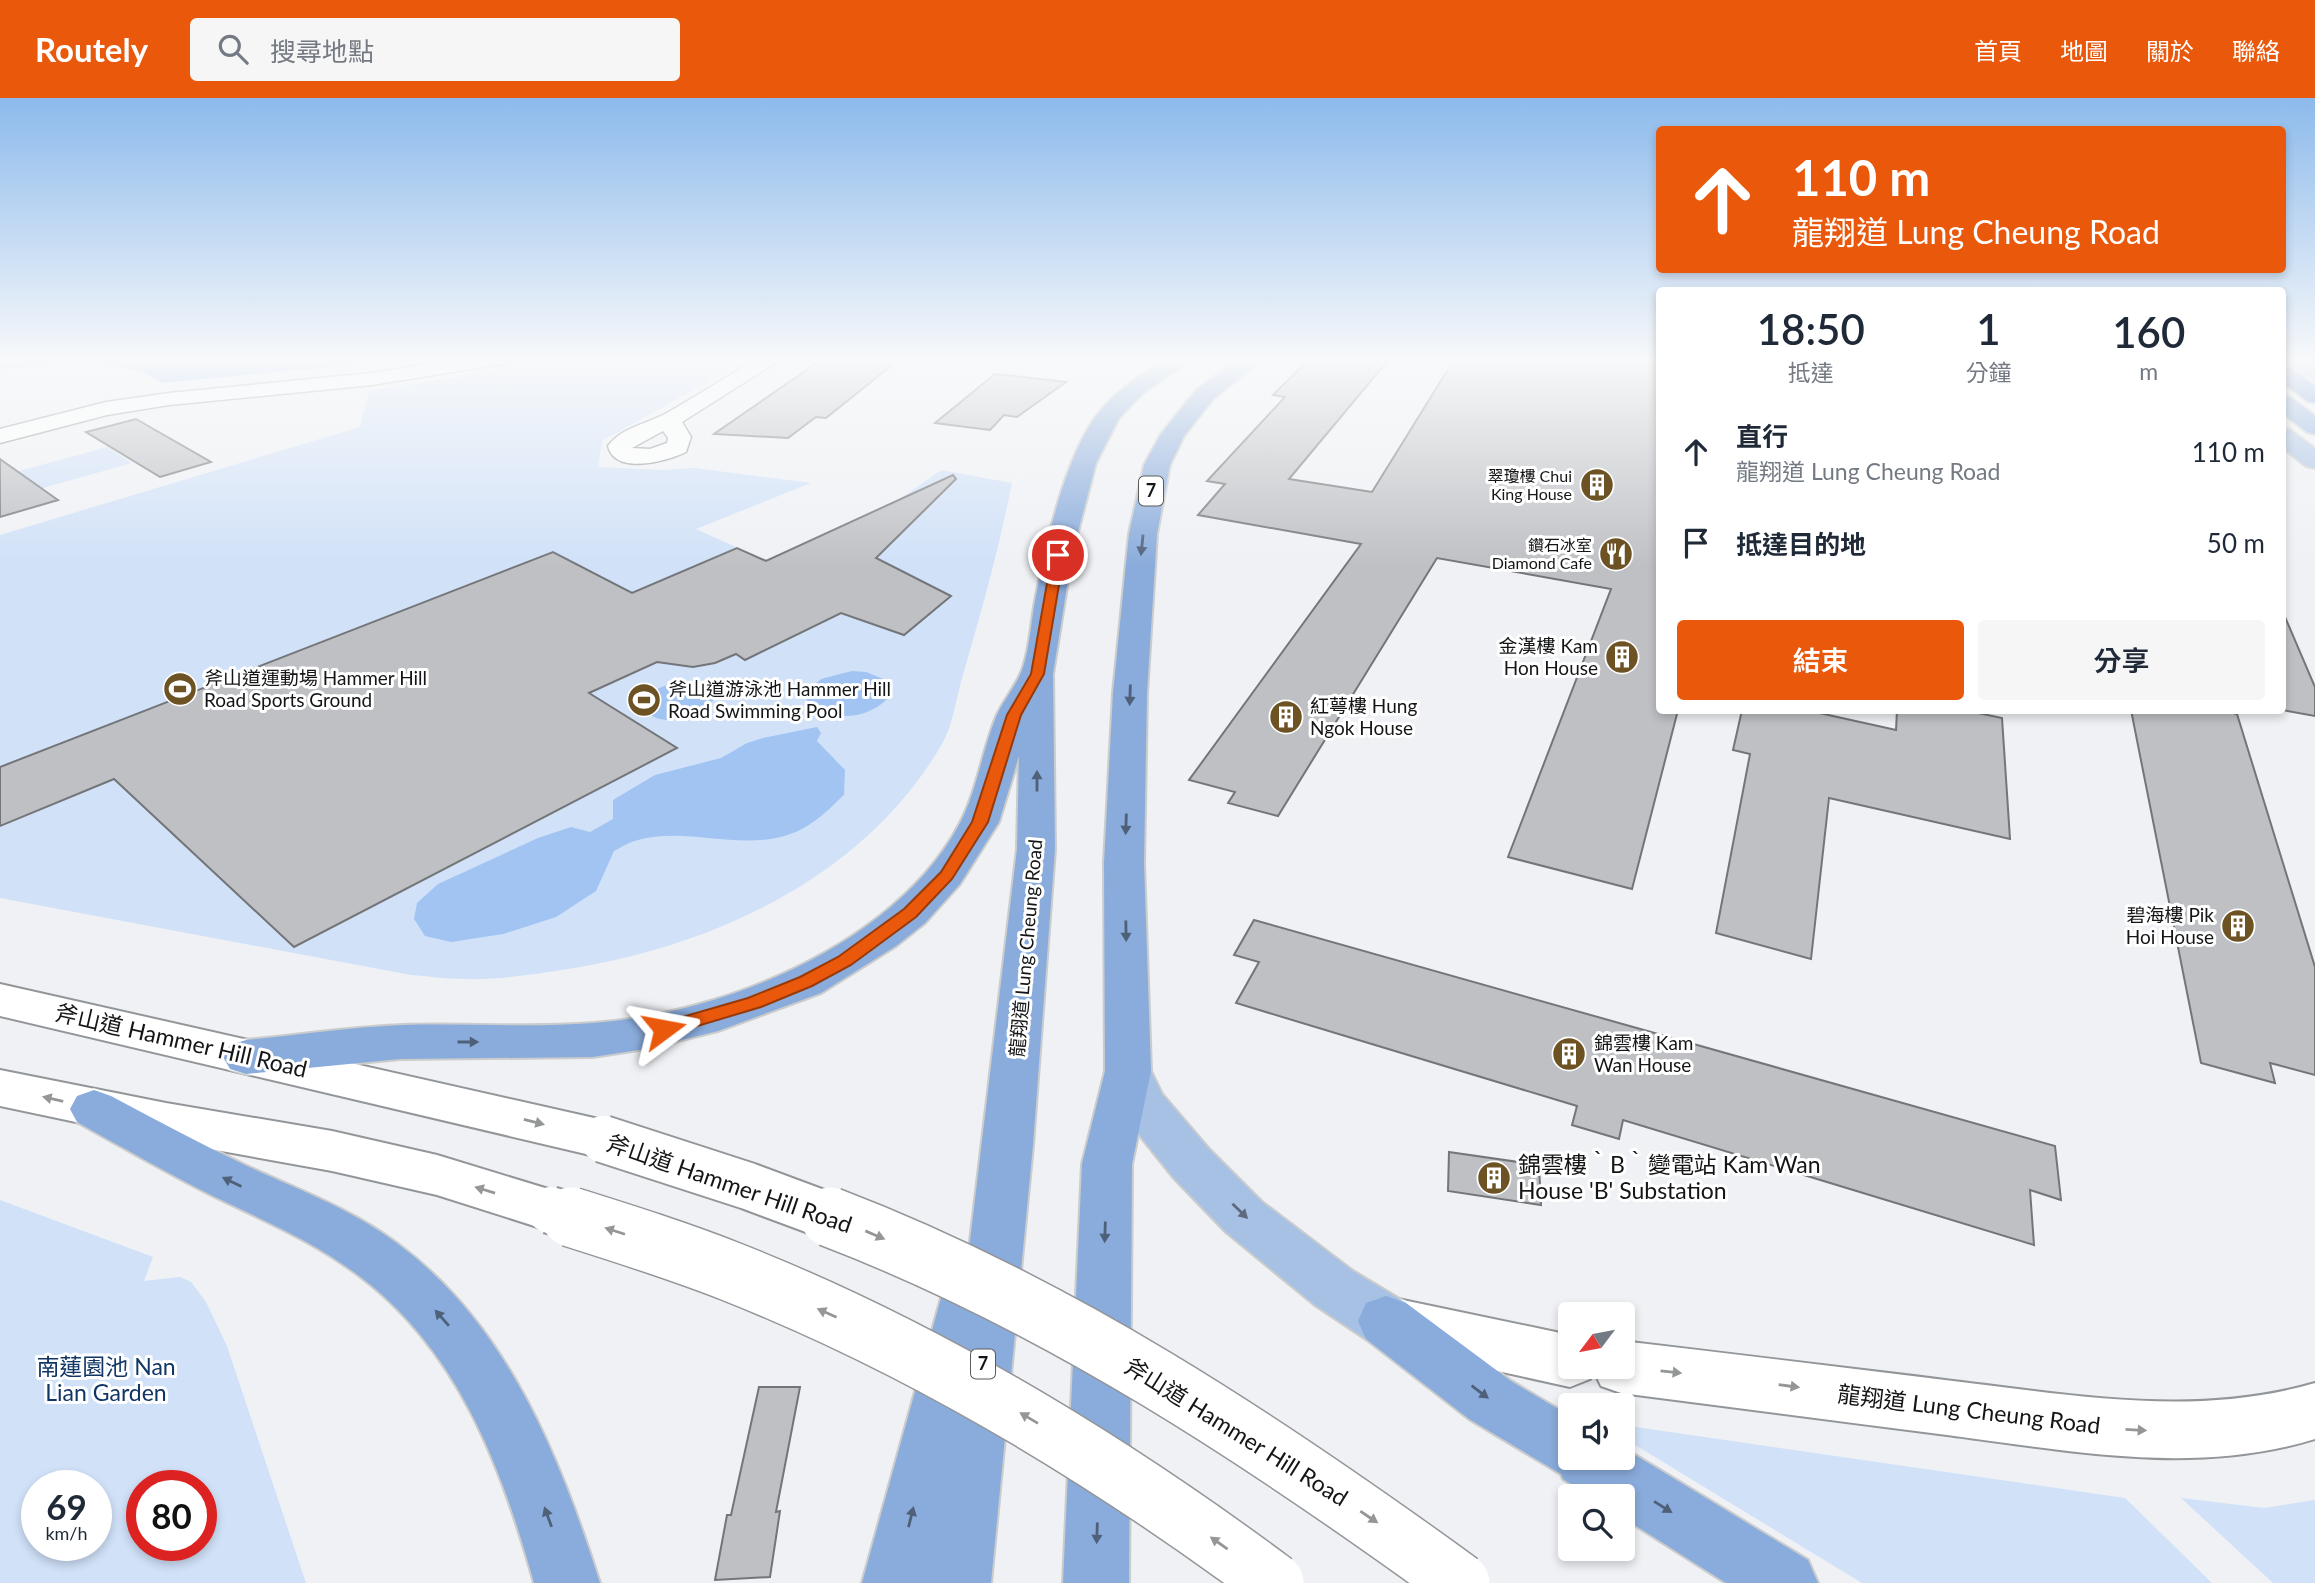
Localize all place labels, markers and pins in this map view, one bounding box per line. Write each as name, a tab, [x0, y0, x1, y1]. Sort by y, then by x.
place label: 翠瓊樓 Chui King House	[1488, 466, 1572, 503]
building icon: 翠瓊樓 Chui King House	[1578, 466, 1616, 504]
pin	[1028, 525, 1088, 585]
place label: 鑽石冰室 Diamond Cafe	[1492, 535, 1592, 572]
restaurant icon: 鑽石冰室 Diamond Cafe	[1597, 535, 1635, 573]
place label: 金漢樓 Kam Hon House	[1499, 634, 1598, 679]
building icon: 金漢樓 Kam Hon House	[1603, 638, 1641, 676]
place label: 斧山道運動場 Hammer Hill Road Sports Ground	[204, 666, 427, 711]
sports icon: 斧山道運動場 Hammer Hill Road Sports Ground	[161, 670, 199, 708]
place label: 斧山道游泳池 Hammer Hill Road Swimming Pool	[668, 677, 891, 722]
sports icon: 斧山道游泳池 Hammer Hill Road Swimming Pool	[625, 681, 663, 719]
place label: 紅萼樓 Hung Ngok House	[1310, 694, 1417, 739]
building icon: 紅萼樓 Hung Ngok House	[1267, 698, 1305, 736]
place label: 碧海樓 Pik Hoi House	[2126, 903, 2214, 948]
building icon: 碧海樓 Pik Hoi House	[2219, 907, 2257, 945]
place label: 錦雲樓 Kam Wan House	[1594, 1031, 1693, 1076]
building icon: 錦雲樓 Kam Wan House	[1550, 1035, 1588, 1073]
place label: 錦雲樓‵B‵變電站 Kam Wan House 'B' Substation	[1518, 1150, 1821, 1204]
building icon: 錦雲樓‵B‵變電站 Kam Wan House 'B' Substation	[1475, 1159, 1513, 1197]

